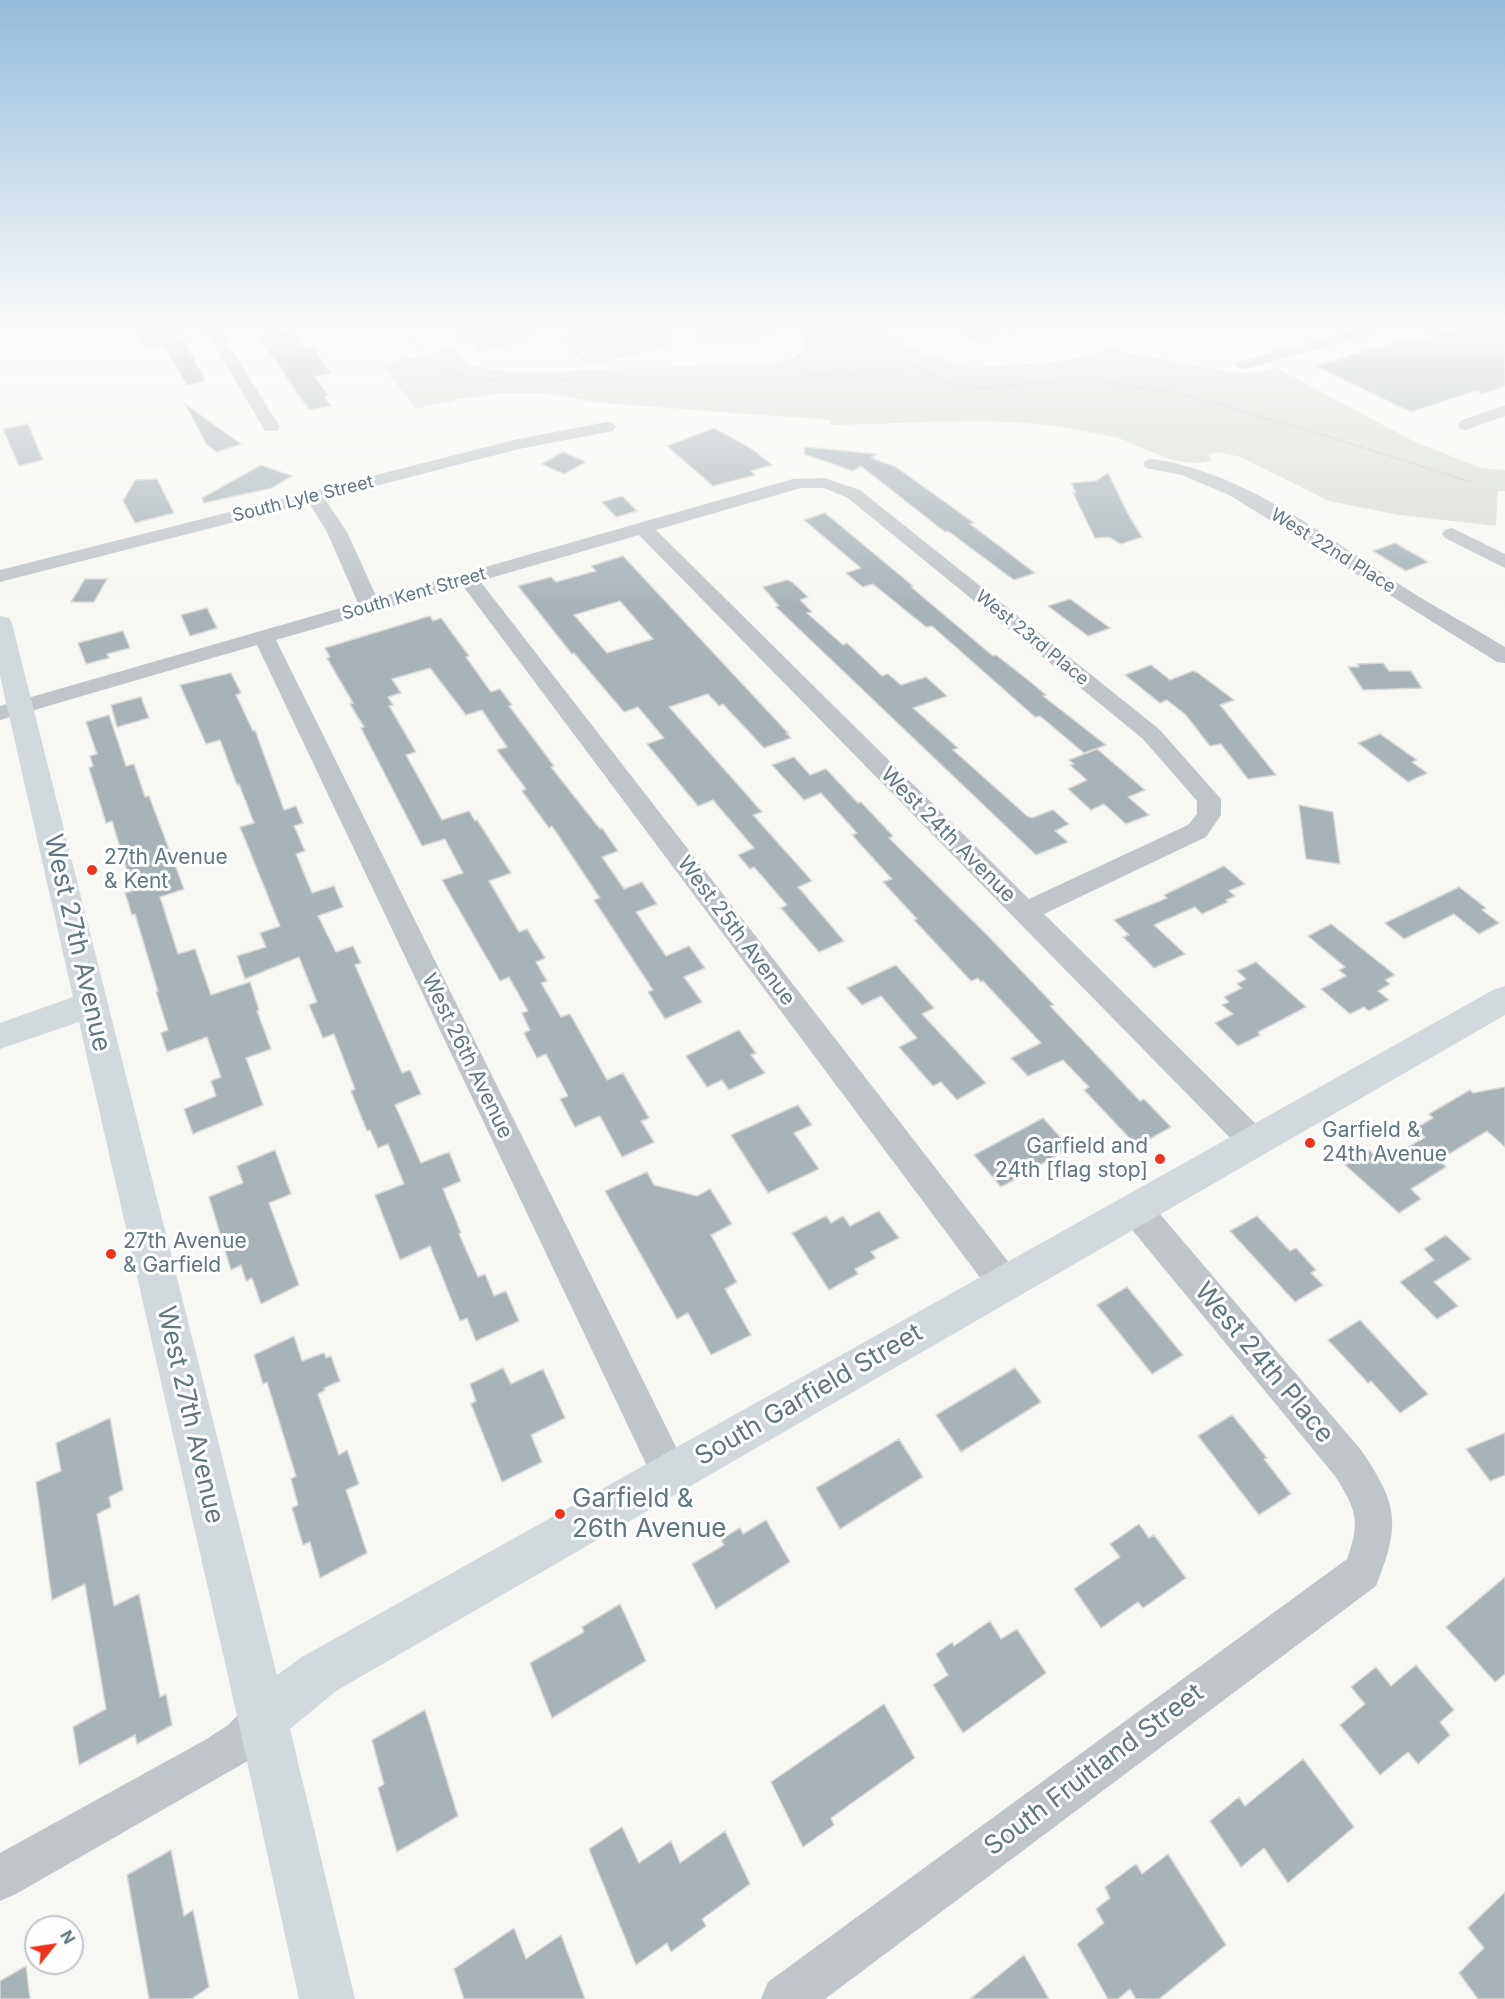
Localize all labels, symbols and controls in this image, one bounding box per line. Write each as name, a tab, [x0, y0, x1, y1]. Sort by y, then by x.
street label: South Lyle Street	[230, 471, 376, 527]
street label: West 22nd Place	[1267, 504, 1399, 598]
street label: South Kent Street	[339, 563, 489, 625]
street label: West 23rd Place	[971, 586, 1093, 690]
street label: West 24th Avenue	[875, 762, 1021, 908]
street label: West 27th Avenue	[37, 831, 117, 1055]
place label: 27th Avenue & Kent	[104, 845, 228, 895]
street label: West 25th Avenue	[672, 851, 800, 1011]
marker: 27th Avenue & Kent	[85, 863, 99, 877]
street label: West 26th Avenue	[416, 969, 518, 1143]
place label: Garfield & 24th Avenue	[1322, 1118, 1447, 1168]
place label: Garfield and 24th [flag stop]	[995, 1134, 1148, 1184]
marker: Garfield & 24th Avenue	[1303, 1136, 1317, 1150]
marker: Garfield and 24th [flag stop]	[1153, 1152, 1167, 1166]
place label: 27th Avenue & Garfield	[123, 1229, 247, 1279]
marker: 27th Avenue & Garfield	[104, 1247, 118, 1261]
street label: West 24th Place	[1188, 1276, 1340, 1450]
street label: West 27th Avenue	[150, 1303, 230, 1527]
street label: South Garfield Street	[690, 1317, 928, 1473]
place label: Garfield & 26th Avenue	[572, 1483, 727, 1544]
marker: Garfield & 26th Avenue	[553, 1507, 567, 1521]
street label: South Fruitland Street	[978, 1677, 1210, 1863]
north arrow	[24, 1915, 84, 1975]
text: N	[56, 1927, 80, 1947]

